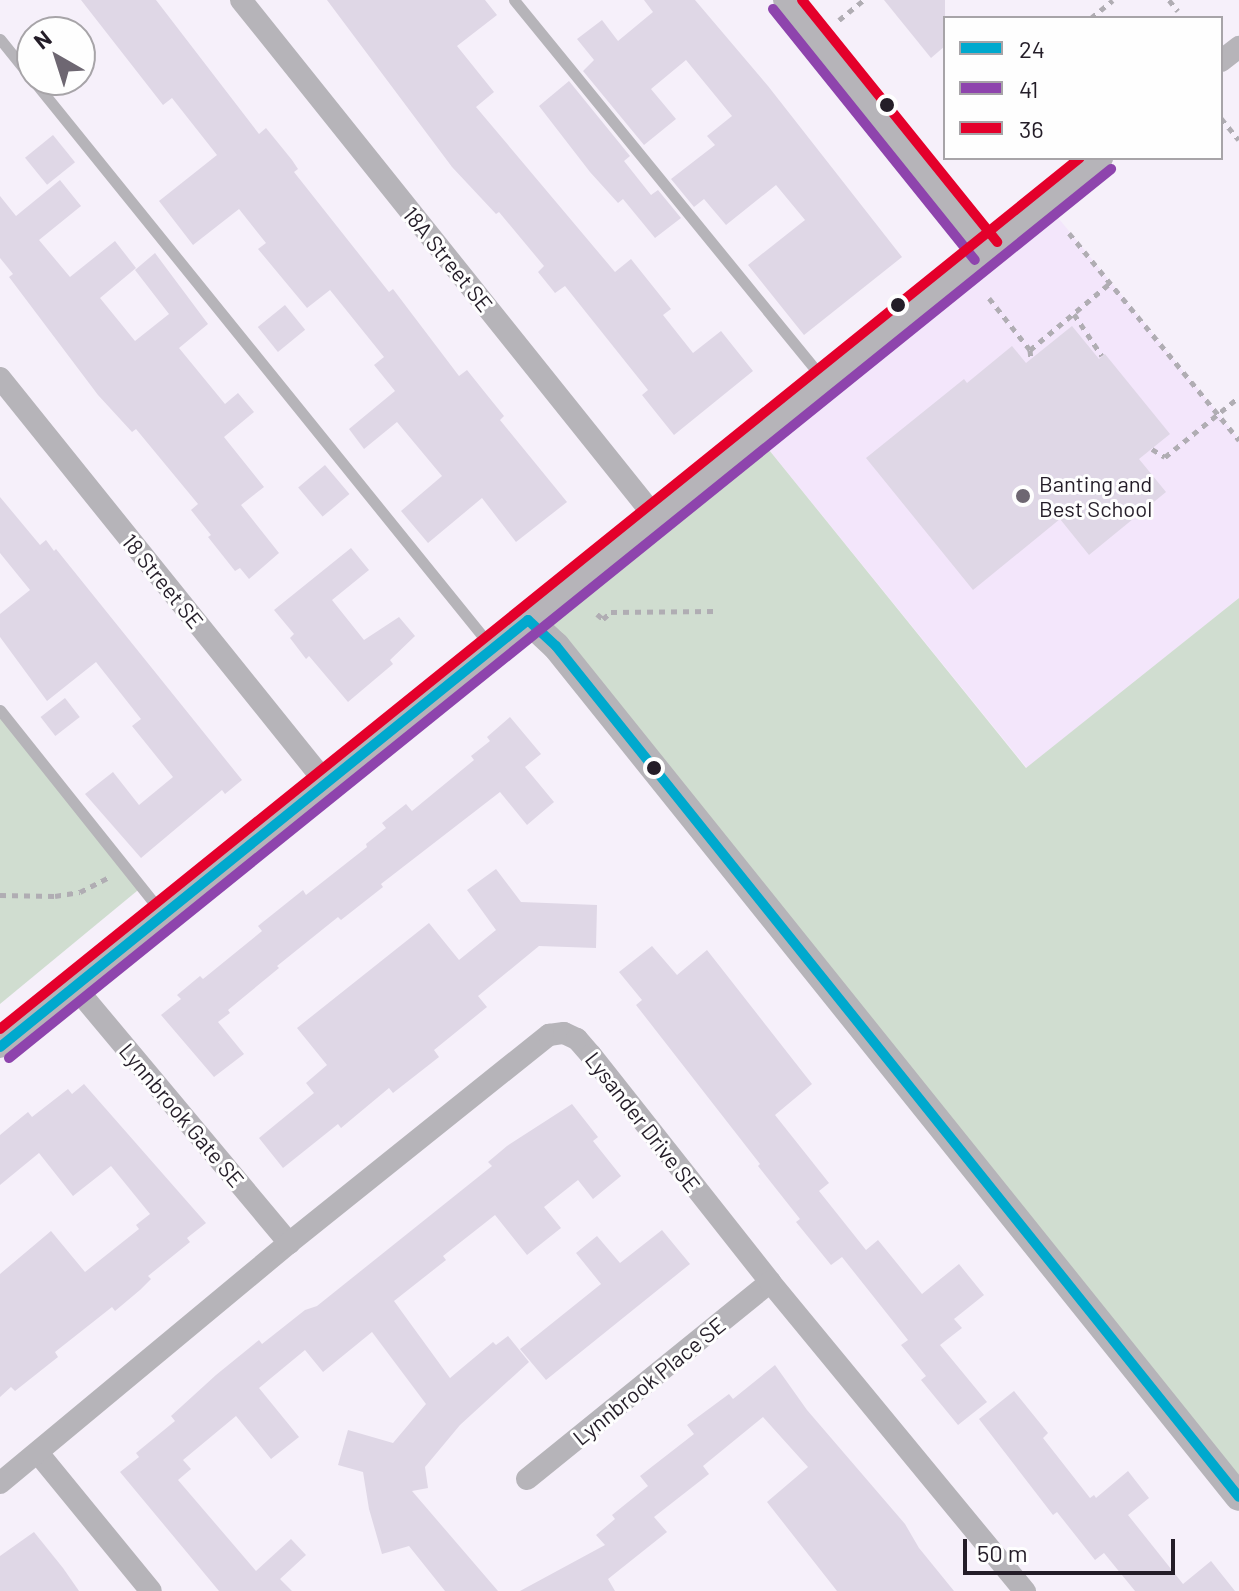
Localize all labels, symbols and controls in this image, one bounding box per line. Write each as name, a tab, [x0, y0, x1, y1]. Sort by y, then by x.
north arrow	[16, 16, 96, 96]
legend	[943, 16, 1223, 160]
text: N	[28, 24, 56, 54]
text: 24	[1019, 34, 1045, 63]
text: 41	[1019, 74, 1038, 103]
unlabelled marker	[879, 97, 895, 113]
text: 36	[1019, 114, 1044, 143]
street label: 18A Street SE	[398, 201, 498, 317]
unlabelled marker	[890, 297, 906, 313]
place label: Banting and Best School	[1039, 470, 1152, 522]
marker: Banting and Best School	[1014, 487, 1032, 505]
street label: 18 Street SE	[117, 528, 209, 634]
unlabelled marker	[646, 760, 662, 776]
street label: Lynnbrook Gate SE	[114, 1038, 250, 1192]
street label: Lysander Drive SE	[580, 1047, 706, 1197]
street label: Lynnbrook Place SE	[567, 1311, 731, 1451]
scale bar	[967, 1523, 1179, 1573]
text: 50 m	[977, 1538, 1028, 1567]

